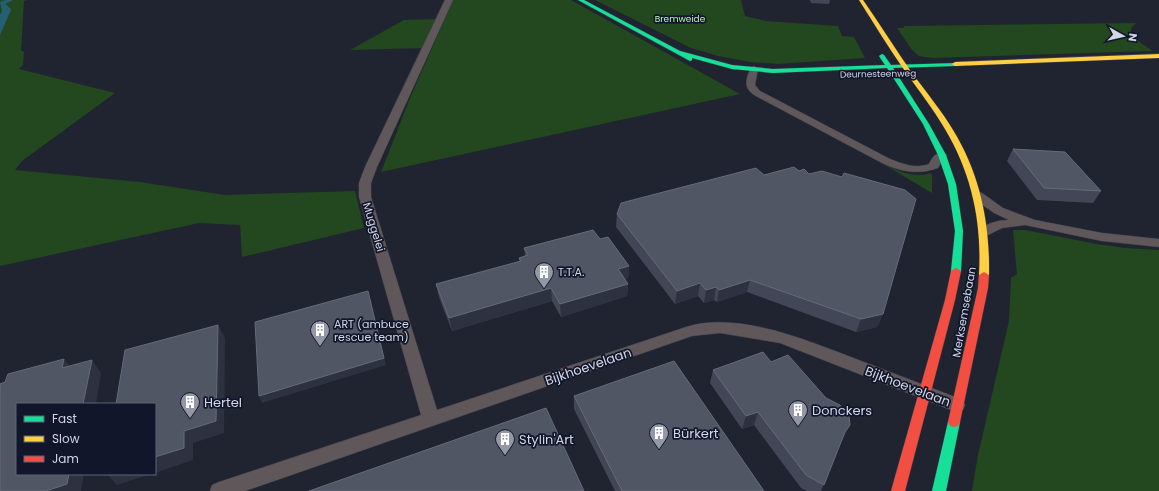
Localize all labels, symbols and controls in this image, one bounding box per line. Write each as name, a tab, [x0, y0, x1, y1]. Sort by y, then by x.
park label: Bremweide	[655, 13, 706, 25]
north arrow	[1103, 16, 1143, 56]
text: N	[1124, 32, 1141, 43]
street label: Deurnesteenweg	[840, 67, 916, 81]
street label: Muggelei	[359, 201, 389, 254]
building icon: T.T.A.	[533, 261, 555, 289]
place label: T.T.A.	[558, 264, 584, 280]
street label: Merksemsebaan	[948, 265, 980, 359]
place label: ART (ambuce rescue team)	[334, 316, 409, 345]
building icon: ART (ambuce rescue team)	[309, 319, 331, 347]
street label: Bijkhoevelaan	[542, 343, 634, 390]
street label: Bijkhoevelaan	[862, 361, 953, 412]
building icon: Hertel	[179, 391, 201, 419]
place label: Hertel	[204, 393, 242, 412]
building icon: Donckers	[787, 399, 809, 427]
place label: Donckers	[812, 401, 872, 420]
legend	[16, 403, 156, 475]
text: Fast	[52, 410, 77, 427]
building icon: Bürkert	[648, 422, 670, 450]
place label: Bürkert	[673, 424, 719, 443]
building icon: Stylin'Art	[494, 428, 516, 456]
text: Slow	[52, 430, 80, 447]
place label: Stylin'Art	[519, 430, 574, 449]
text: Jam	[52, 450, 79, 467]

